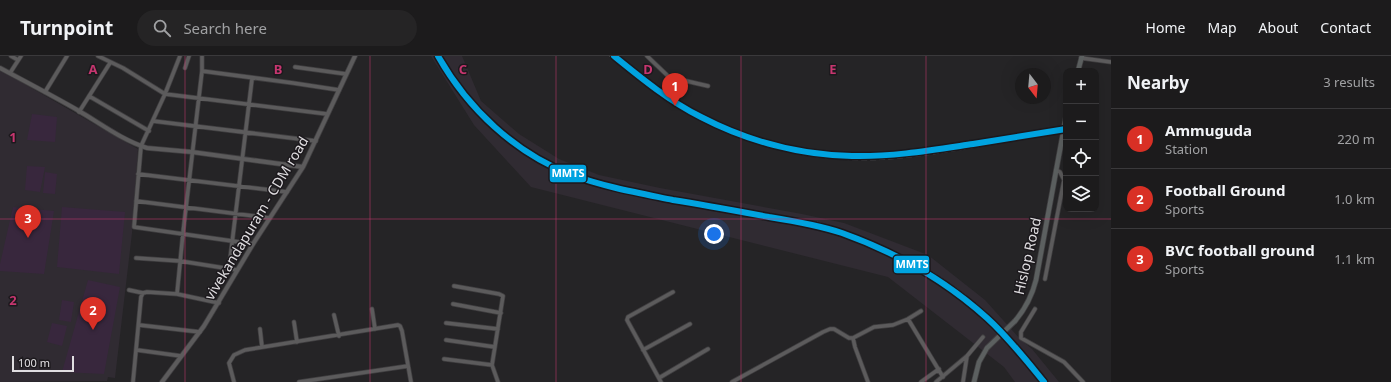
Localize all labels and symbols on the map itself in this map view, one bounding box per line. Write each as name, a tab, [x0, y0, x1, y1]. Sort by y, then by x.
text: A	[89, 60, 98, 78]
text: B	[274, 60, 282, 78]
text: C	[459, 60, 467, 78]
text: D	[643, 60, 653, 78]
text: E	[829, 60, 837, 78]
north arrow	[1015, 68, 1051, 104]
pin: 1	[662, 73, 688, 106]
text: 1	[9, 128, 17, 146]
street label: vivekandapuram - CDM road	[200, 133, 312, 303]
line badge: MMTS	[549, 164, 587, 183]
text: MMTS	[551, 165, 585, 180]
pin: 3	[15, 205, 41, 238]
street label: Hislop Road	[1009, 216, 1045, 296]
your location	[704, 224, 724, 244]
line badge: MMTS	[893, 255, 930, 274]
text: MMTS	[895, 256, 929, 271]
text: 2	[9, 291, 17, 309]
pin: 2	[80, 297, 106, 330]
scale bar	[12, 354, 74, 373]

